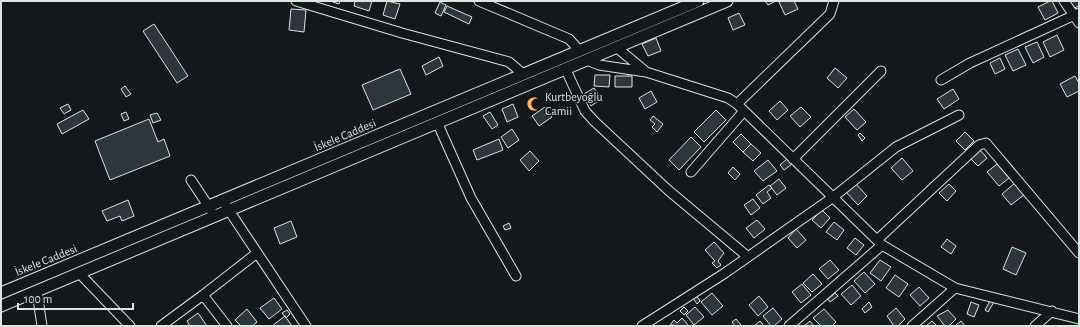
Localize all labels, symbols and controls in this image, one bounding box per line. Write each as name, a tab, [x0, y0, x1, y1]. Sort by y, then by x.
place label: Kurtbeyoğlu Camii	[545, 91, 603, 117]
mosque icon: Kurtbeyoğlu Camii	[526, 96, 542, 112]
street label: İskele Caddesi	[312, 116, 378, 153]
street label: İskele Caddesi	[13, 241, 79, 278]
scale bar	[18, 285, 133, 311]
text: 100 m	[24, 293, 52, 305]

